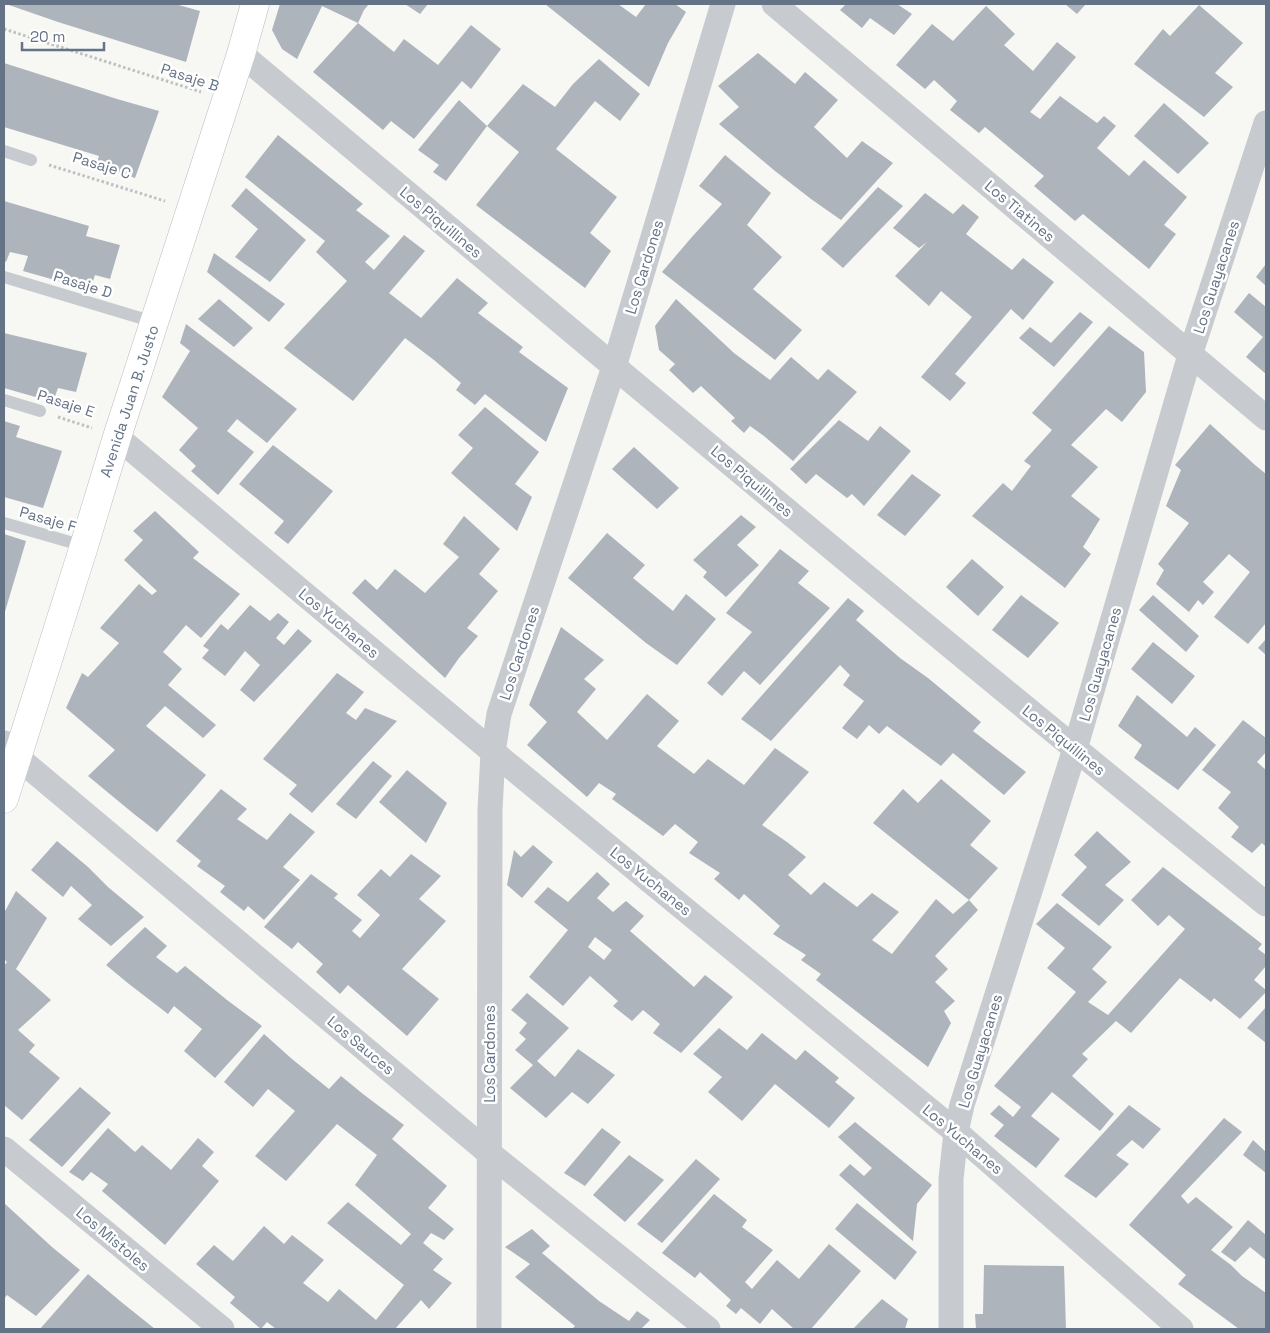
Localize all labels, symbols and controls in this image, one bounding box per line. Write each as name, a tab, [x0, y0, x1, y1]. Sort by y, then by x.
scale bar	[22, 20, 105, 52]
text: 20 m	[30, 27, 65, 46]
street label: Pasaje B	[158, 59, 222, 95]
street label: Pasaje C	[71, 147, 133, 183]
street label: Los Tiatines	[981, 176, 1059, 246]
street label: Los Piquillines	[396, 182, 486, 262]
street label: Los Cardones	[621, 217, 667, 317]
street label: Los Guayacanes	[1189, 218, 1243, 336]
street label: Pasaje D	[51, 266, 115, 302]
street label: Avenida Juan B. Justo	[95, 323, 163, 479]
street label: Pasaje E	[35, 385, 97, 421]
street label: Los Piquillines	[707, 441, 797, 521]
street label: Pasaje F	[17, 502, 79, 536]
street label: Los Yuchanes	[295, 584, 383, 662]
street label: Los Cardones	[495, 604, 543, 702]
street label: Los Guayacanes	[1075, 605, 1125, 723]
street label: Los Piquillines	[1019, 701, 1109, 779]
street label: Los Yuchanes	[607, 842, 695, 920]
street label: Los Guayacanes	[954, 992, 1006, 1110]
street label: Los Cardones	[480, 1005, 499, 1103]
street label: Los Sauces	[324, 1011, 398, 1079]
street label: Los Yuchanes	[919, 1100, 1007, 1178]
street label: Los Mistoles	[72, 1203, 154, 1275]

